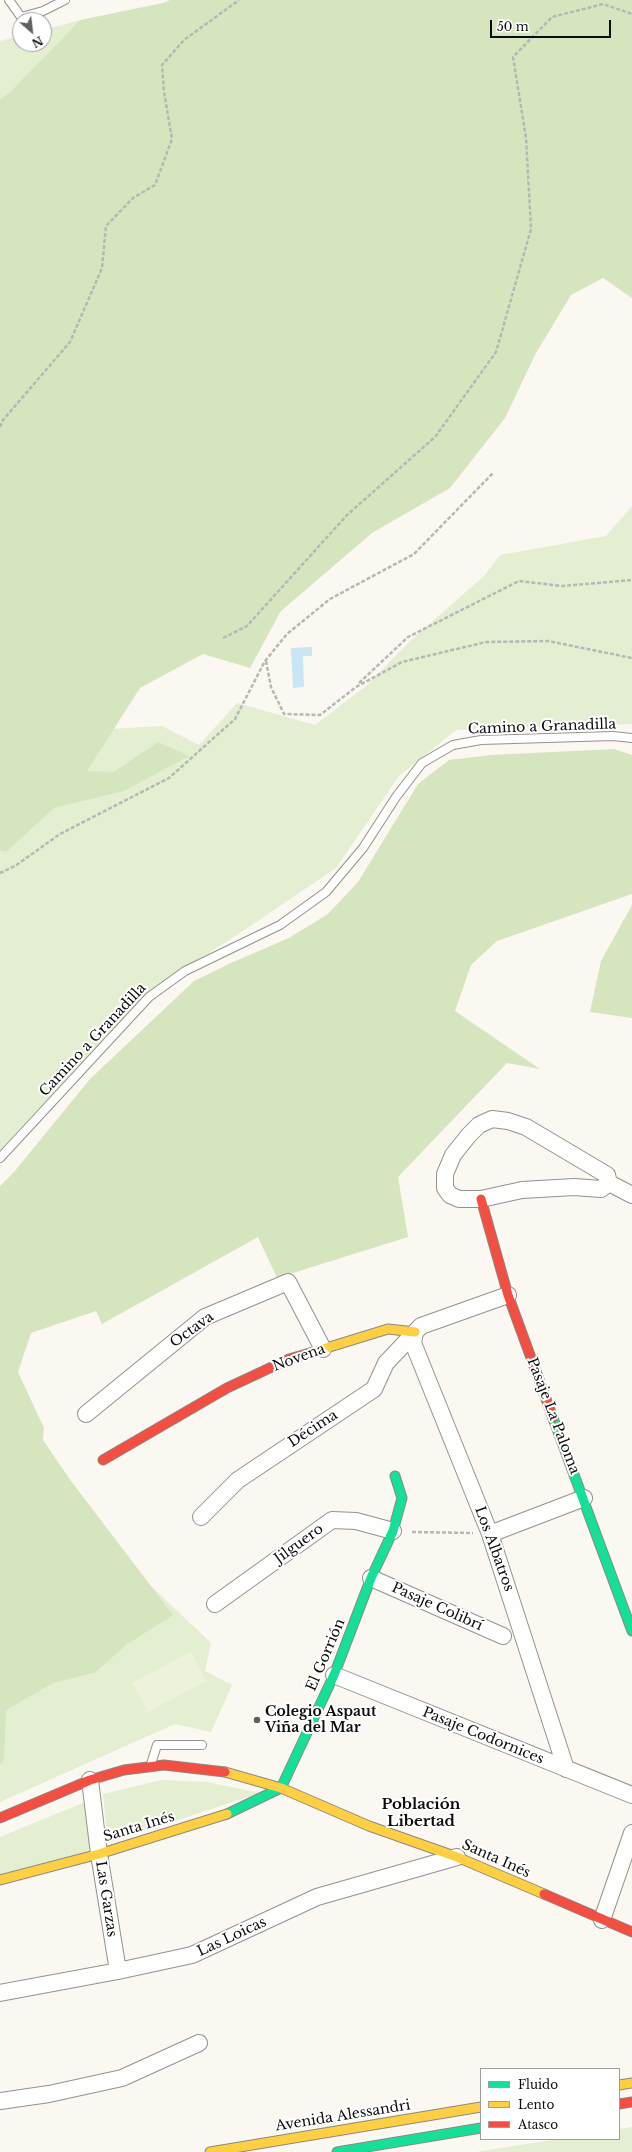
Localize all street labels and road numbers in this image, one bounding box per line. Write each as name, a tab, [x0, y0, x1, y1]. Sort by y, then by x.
street label: Camino a Granadilla	[468, 716, 616, 738]
street label: Camino a Granadilla	[36, 980, 150, 1100]
street label: Octava	[167, 1309, 217, 1351]
street label: Novena	[270, 1341, 328, 1375]
street label: Pasaje La Paloma	[523, 1355, 583, 1477]
street label: Décima	[285, 1407, 341, 1451]
street label: Los Albatros	[471, 1504, 517, 1594]
street label: Jilguero	[271, 1521, 327, 1567]
street label: Pasaje Colibrí	[389, 1579, 485, 1635]
street label: El Gorrión	[303, 1616, 349, 1694]
street label: Pasaje Codornices	[420, 1704, 546, 1768]
street label: Santa Inés	[101, 1808, 177, 1846]
street label: Santa Inés	[459, 1836, 533, 1882]
street label: Las Garzas	[92, 1860, 120, 1938]
street label: Las Loicas	[195, 1914, 269, 1960]
street label: Avenida Alessandri	[274, 2097, 412, 2135]

